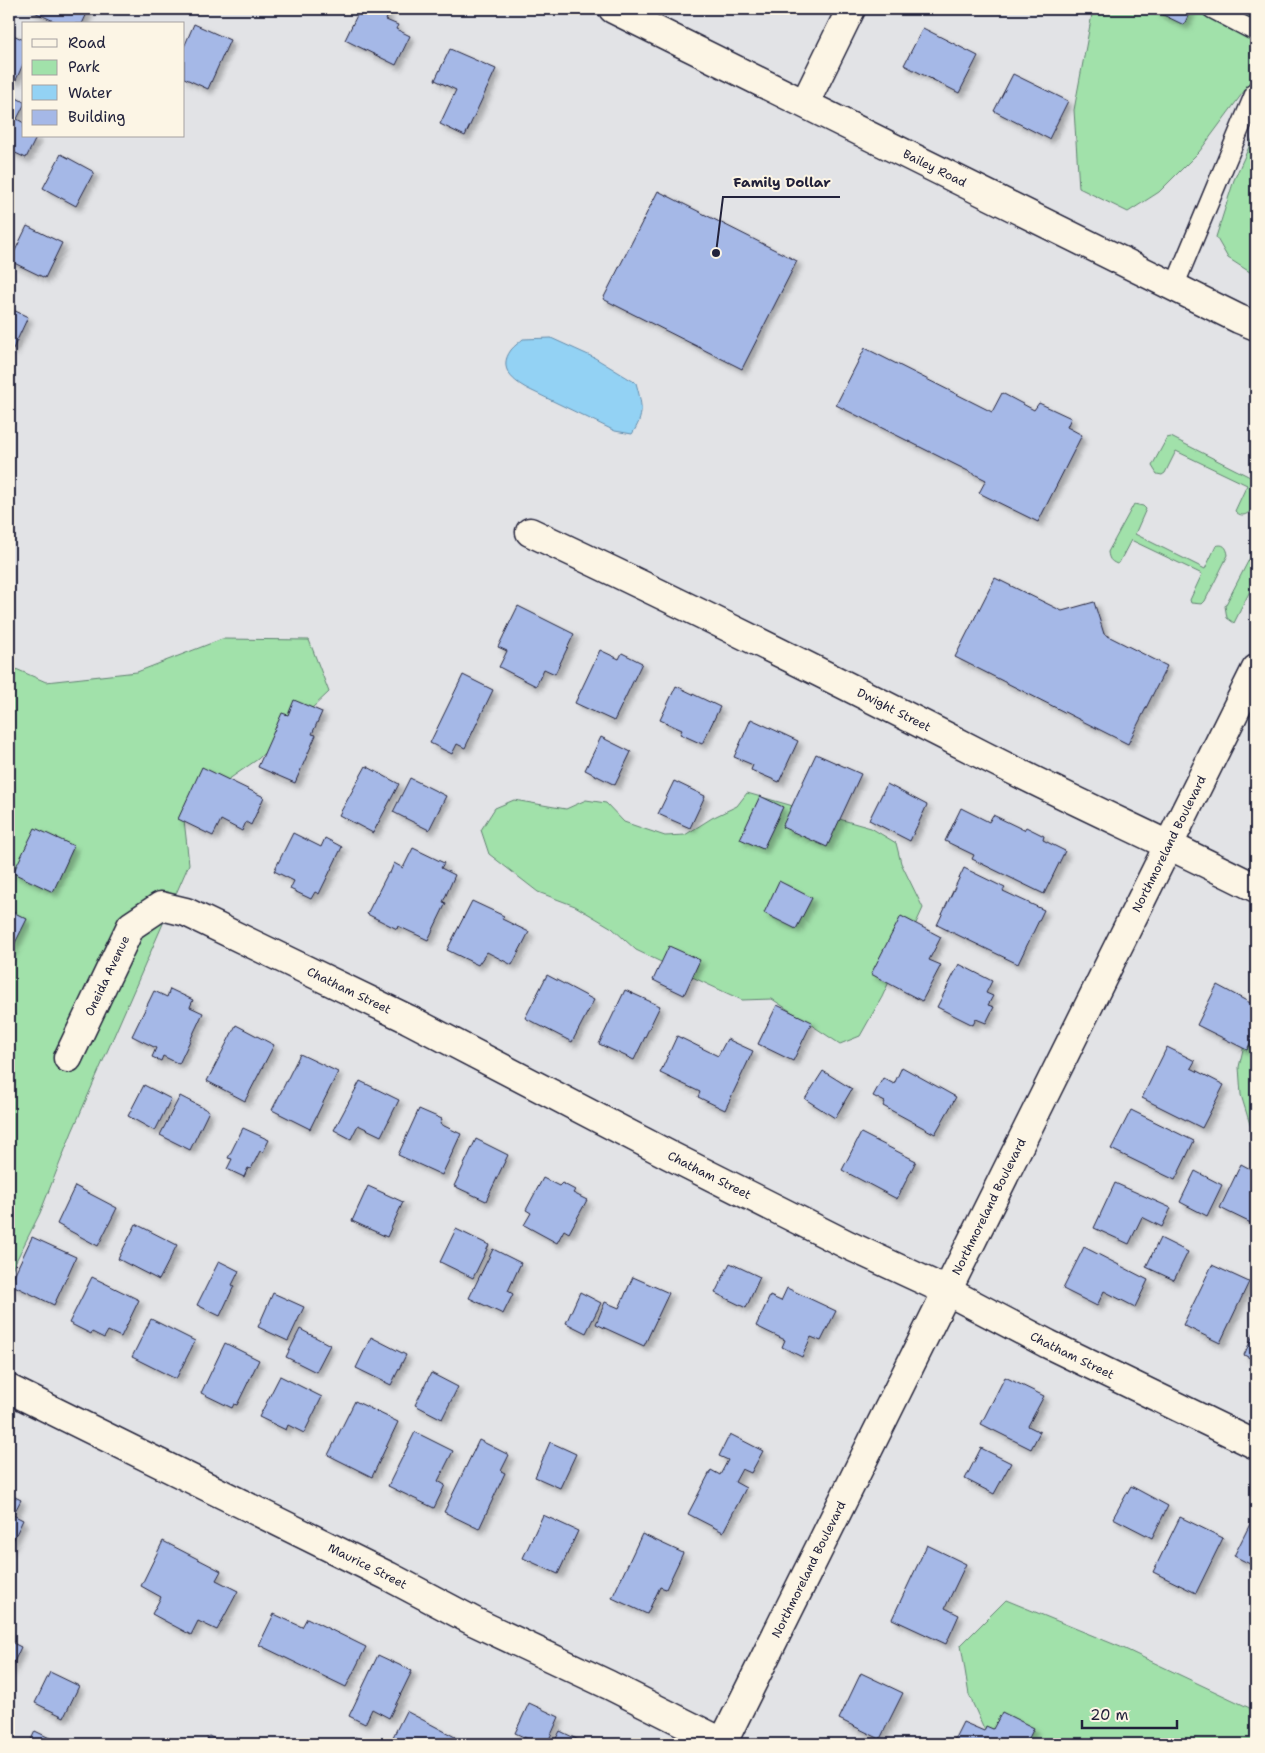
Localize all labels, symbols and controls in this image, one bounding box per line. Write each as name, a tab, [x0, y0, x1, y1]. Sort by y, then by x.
legend	[22, 22, 185, 138]
text: Road	[68, 33, 106, 53]
text: Park	[68, 57, 100, 77]
text: Water	[68, 83, 112, 103]
text: Building	[68, 107, 125, 127]
street label: Bailey Road	[900, 146, 970, 191]
callout: Family Dollar	[723, 168, 840, 197]
text: Family Dollar	[733, 173, 831, 191]
street label: Dwight Street	[854, 684, 934, 735]
street label: Northmoreland Boulevard	[1128, 772, 1210, 915]
street label: Oneida Avenue	[81, 933, 133, 1019]
street label: Chatham Street	[304, 963, 394, 1018]
street label: Northmoreland Boulevard	[948, 1135, 1030, 1278]
street label: Chatham Street	[665, 1148, 754, 1203]
street label: Chatham Street	[1027, 1328, 1117, 1383]
street label: Northmoreland Boulevard	[768, 1498, 850, 1640]
street label: Maurice Street	[326, 1540, 410, 1593]
scale bar	[1082, 1698, 1178, 1730]
text: 20 m	[1090, 1705, 1129, 1725]

